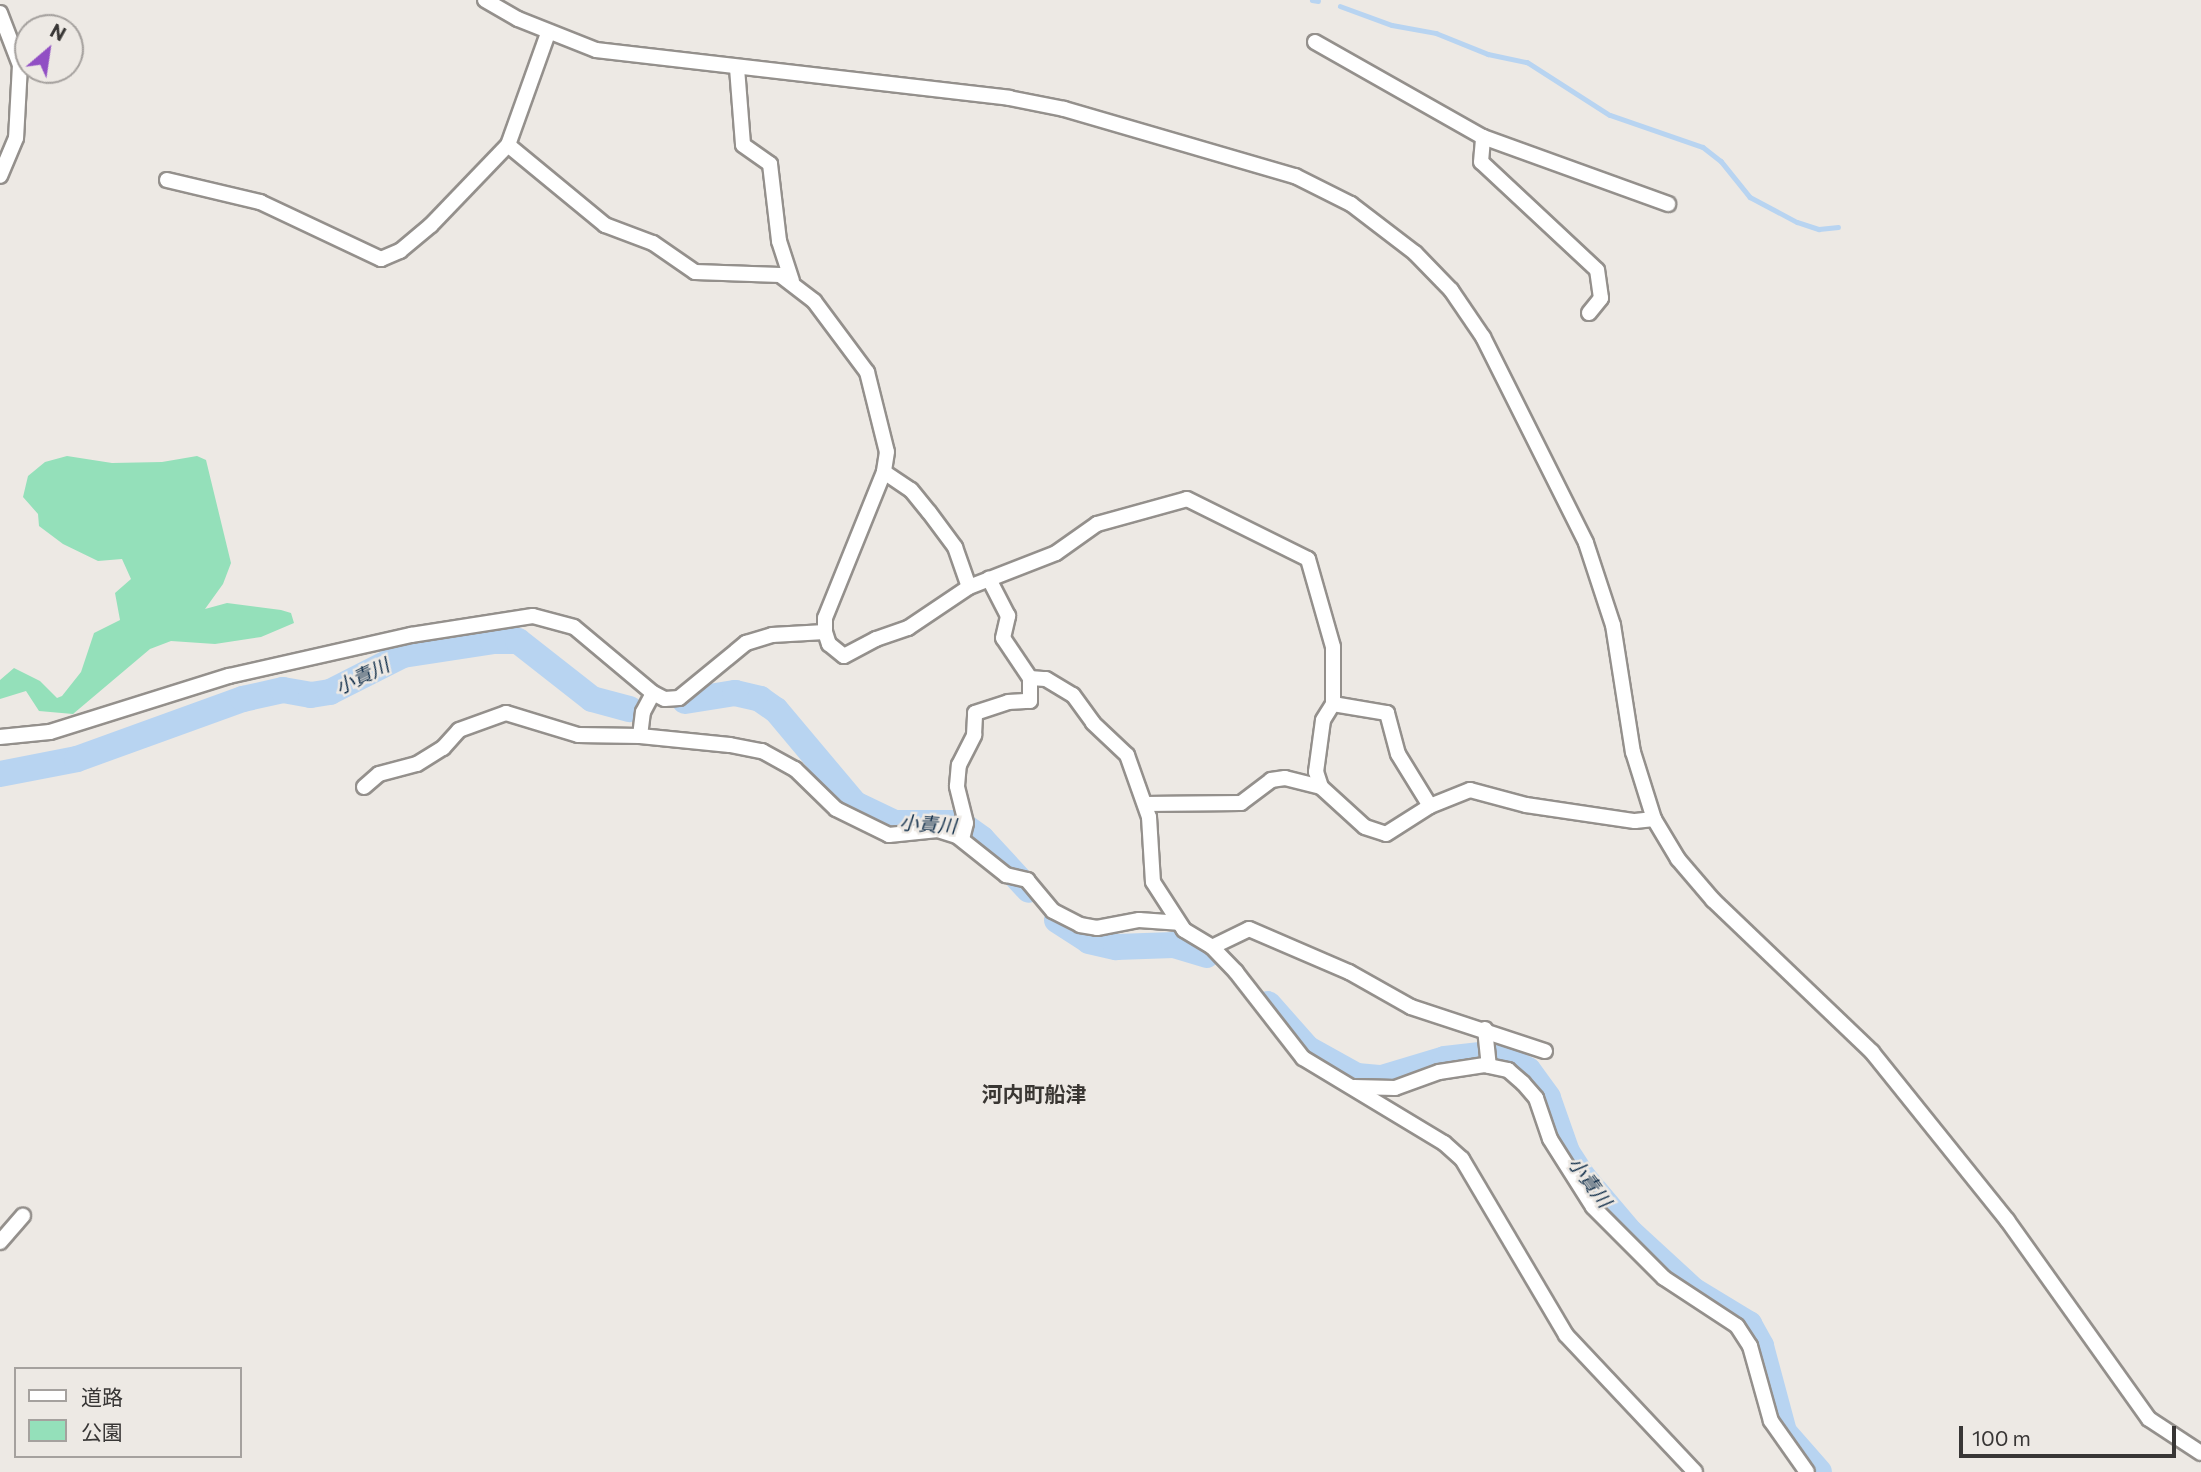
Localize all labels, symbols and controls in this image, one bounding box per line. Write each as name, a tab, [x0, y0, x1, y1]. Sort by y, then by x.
north arrow	[14, 14, 84, 84]
text: N	[47, 18, 70, 45]
water label: 小責川	[331, 653, 393, 699]
water label: 小責川	[899, 811, 957, 837]
district label: 河内町船津	[982, 1081, 1086, 1107]
water label: 小責川	[1564, 1152, 1616, 1212]
legend	[14, 1367, 242, 1458]
text: 道路	[81, 1384, 123, 1409]
scale bar	[1963, 1412, 2180, 1456]
text: 公園	[81, 1419, 123, 1444]
text: 100 m	[1972, 1425, 2031, 1450]

